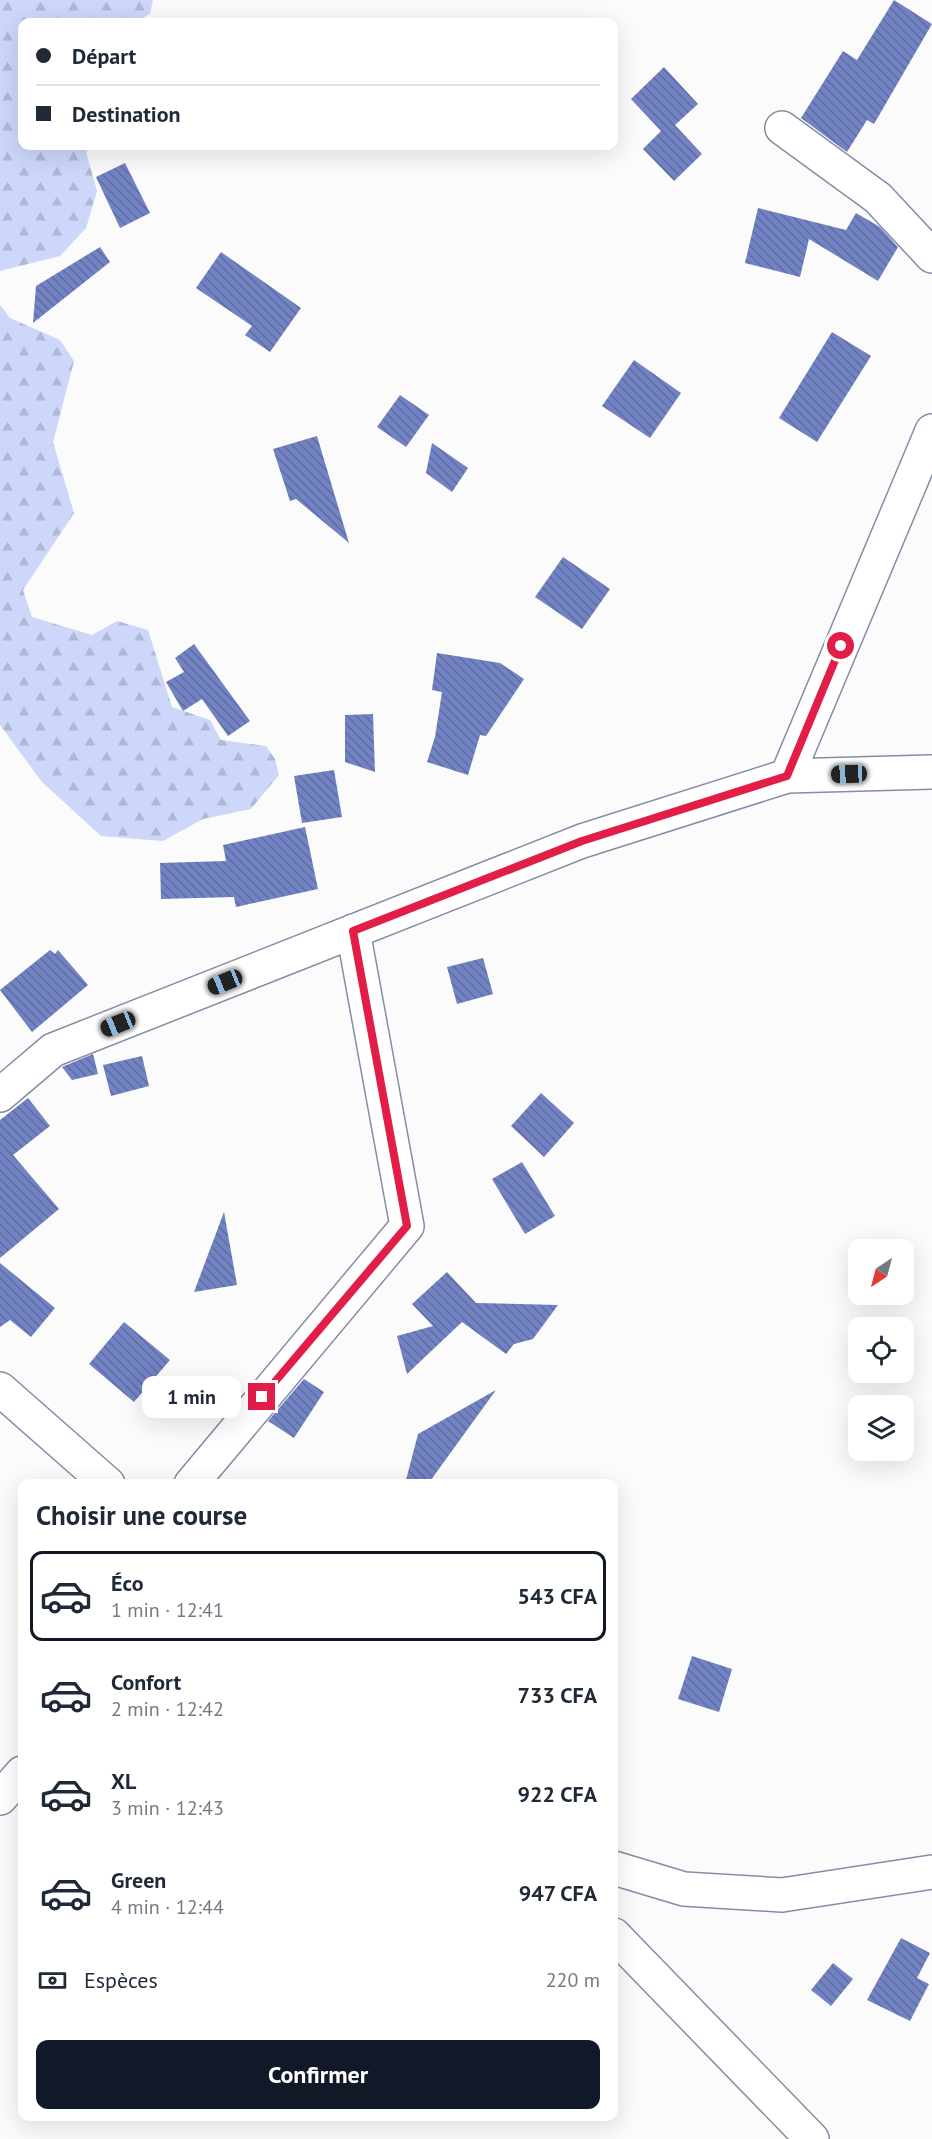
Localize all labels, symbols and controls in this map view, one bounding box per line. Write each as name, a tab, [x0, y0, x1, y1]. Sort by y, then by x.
text: Départ	[72, 42, 136, 70]
text: Destination	[72, 100, 181, 128]
route start	[827, 632, 854, 659]
car	[831, 764, 867, 784]
car	[205, 967, 245, 997]
car	[98, 1009, 138, 1039]
north arrow	[848, 1239, 914, 1305]
map controls	[848, 1239, 914, 1461]
button: locate	[848, 1317, 914, 1383]
callout: 1 min	[142, 1376, 241, 1418]
route end	[248, 1383, 275, 1410]
text: 1 min	[167, 1384, 216, 1410]
button: layers	[848, 1395, 914, 1461]
text: Choisir une course	[36, 1498, 247, 1532]
icon: car	[39, 1569, 93, 1623]
text: Éco	[111, 1569, 143, 1597]
text: 543 CFA	[518, 1582, 597, 1610]
text: 1 min · 12:41	[111, 1597, 224, 1623]
icon: car	[39, 1668, 93, 1722]
text: Confort	[111, 1668, 181, 1696]
text: 733 CFA	[518, 1681, 597, 1709]
text: 2 min · 12:42	[111, 1696, 224, 1722]
icon: car	[39, 1767, 93, 1821]
text: XL	[111, 1767, 136, 1795]
text: 922 CFA	[518, 1780, 597, 1808]
text: 3 min · 12:43	[111, 1795, 224, 1821]
icon: car	[39, 1866, 93, 1920]
text: Green	[111, 1866, 166, 1894]
text: 947 CFA	[519, 1879, 597, 1907]
text: 4 min · 12:44	[111, 1894, 224, 1920]
icon: cash	[36, 1964, 69, 1997]
text: Espèces	[84, 1966, 158, 1994]
text: 220 m	[546, 1967, 600, 1993]
button: Confirmer	[36, 2040, 600, 2109]

